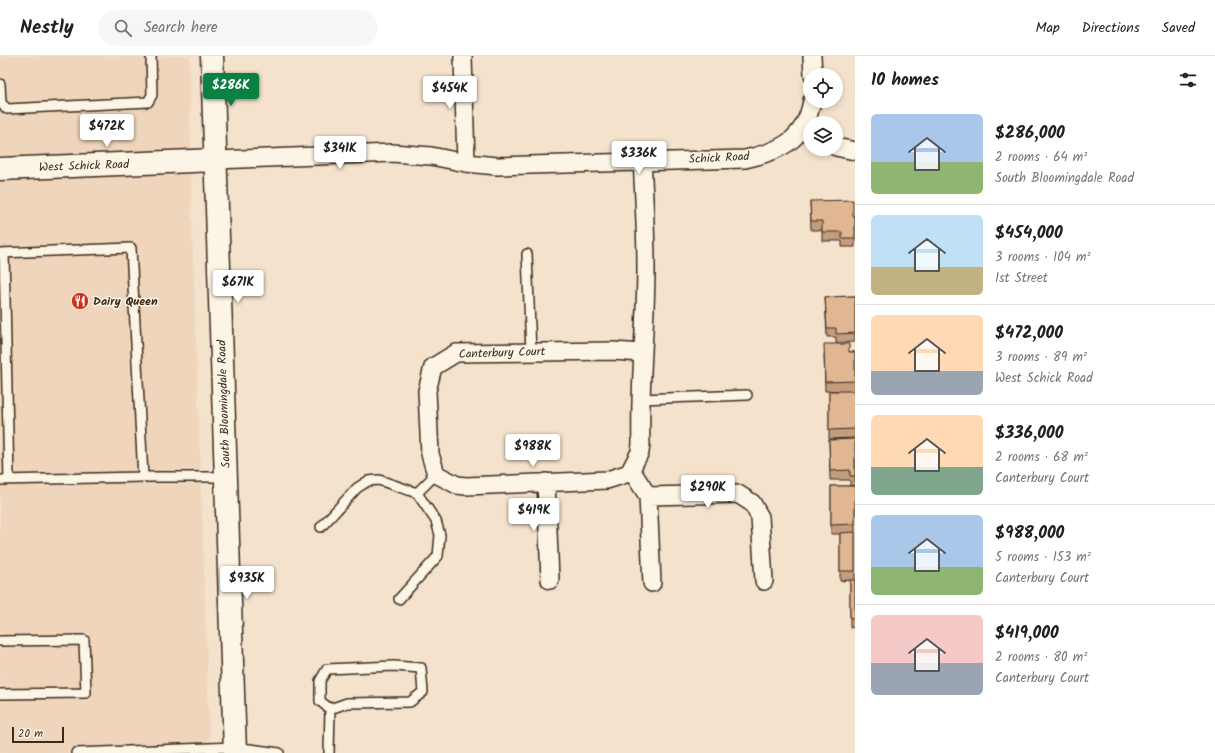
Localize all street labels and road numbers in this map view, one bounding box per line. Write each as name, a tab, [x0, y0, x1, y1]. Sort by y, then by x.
street label: Schick Road	[688, 147, 751, 169]
street label: West Schick Road	[39, 155, 130, 177]
street label: South Bloomingdale Road	[212, 339, 236, 468]
street label: Canterbury Court	[458, 342, 546, 364]

